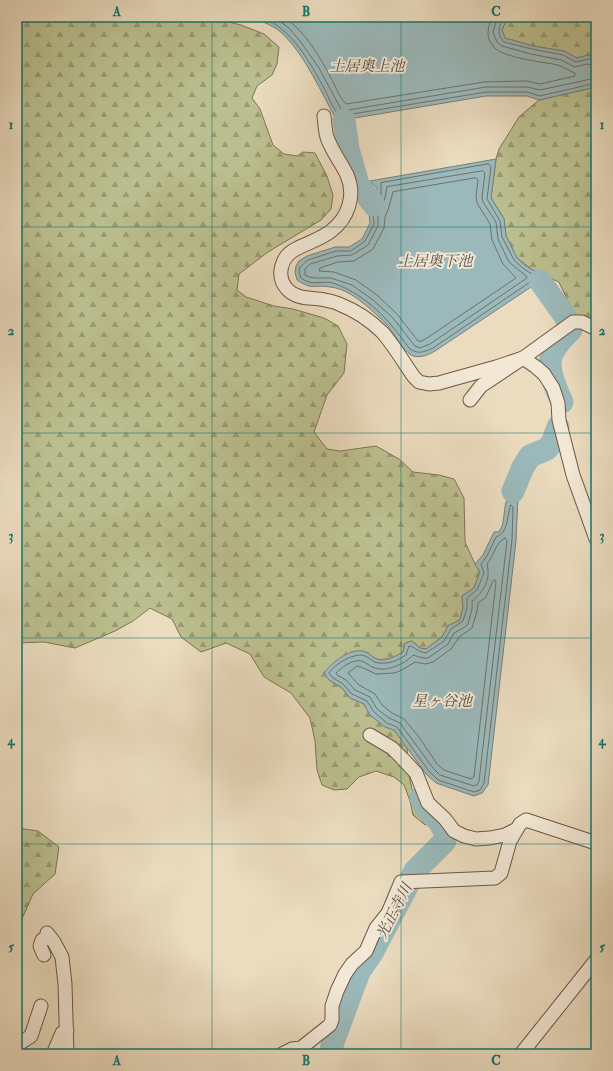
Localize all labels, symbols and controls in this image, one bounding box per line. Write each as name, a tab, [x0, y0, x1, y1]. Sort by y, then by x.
text: A	[112, 4, 122, 20]
text: B	[302, 4, 310, 20]
text: C	[491, 4, 501, 20]
water label: 土居奥上池	[329, 57, 406, 76]
text: 1	[9, 117, 14, 133]
text: 1	[600, 117, 605, 133]
water label: 土居奥下池	[397, 252, 474, 271]
text: 2	[8, 323, 15, 339]
text: 2	[599, 323, 606, 339]
text: 3	[9, 528, 14, 544]
text: 3	[600, 528, 605, 544]
water label: 星ヶ谷池	[412, 692, 474, 711]
text: 4	[6, 733, 15, 749]
text: 4	[597, 733, 606, 749]
water label: 光正寺川	[372, 878, 417, 942]
text: 5	[8, 939, 14, 955]
text: 5	[599, 939, 605, 955]
text: A	[112, 1053, 122, 1069]
text: B	[302, 1053, 310, 1069]
text: C	[491, 1053, 501, 1069]

